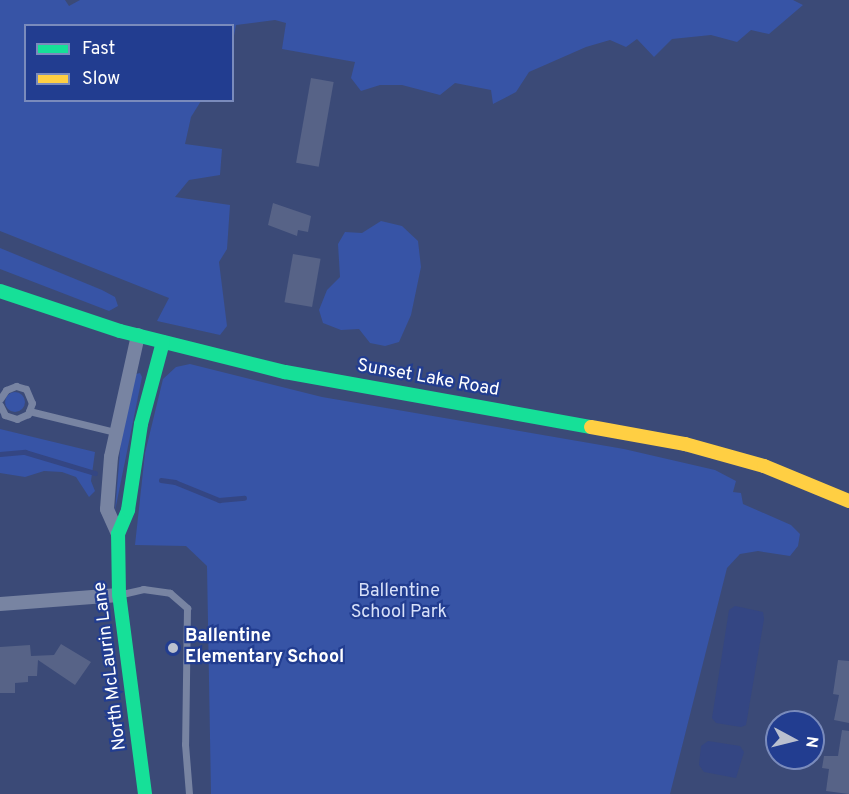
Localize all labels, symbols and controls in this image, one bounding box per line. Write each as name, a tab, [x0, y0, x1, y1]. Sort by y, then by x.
legend	[24, 24, 234, 102]
text: Fast	[82, 38, 115, 61]
text: Slow	[82, 68, 120, 91]
street label: Sunset Lake Road	[355, 356, 501, 402]
street label: North McLaurin Lane	[90, 580, 132, 752]
park label: Ballentine School Park	[351, 582, 447, 624]
place label: Ballentine Elementary School	[185, 627, 344, 670]
marker: Ballentine Elementary School	[166, 641, 180, 655]
north arrow	[765, 710, 825, 770]
text: N	[800, 735, 822, 749]

